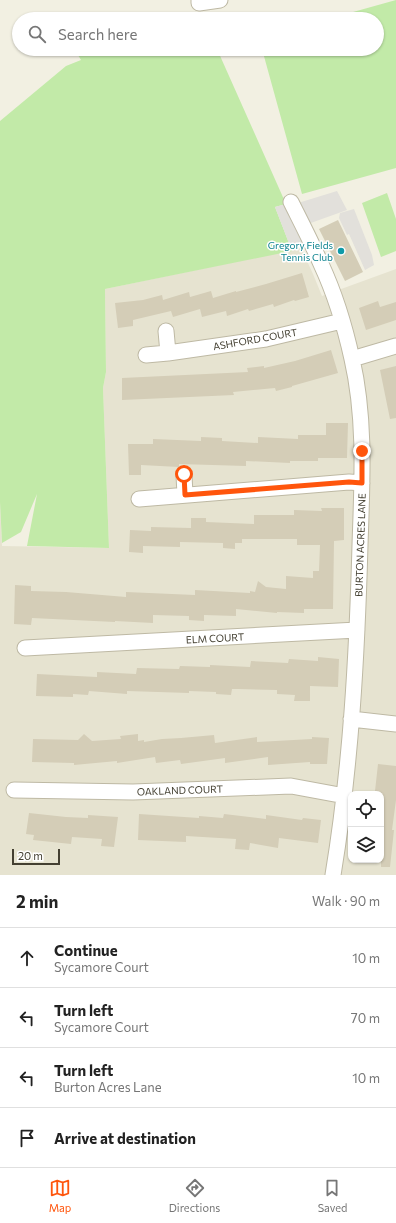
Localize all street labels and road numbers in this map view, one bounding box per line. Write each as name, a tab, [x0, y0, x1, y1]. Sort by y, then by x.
street label: ASHFORD COURT	[212, 326, 299, 352]
street label: BURTON ACRES LANE	[352, 493, 368, 597]
street label: ELM COURT	[186, 630, 245, 646]
street label: OAKLAND COURT	[137, 782, 224, 798]

